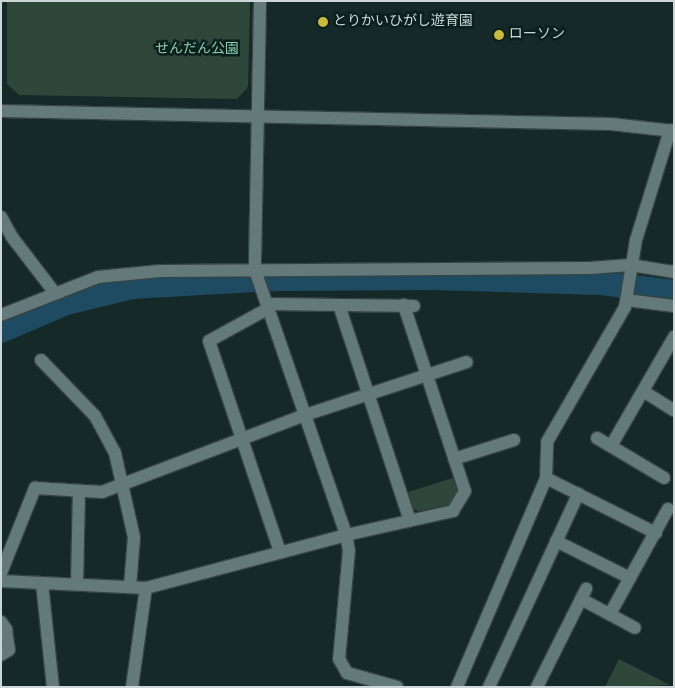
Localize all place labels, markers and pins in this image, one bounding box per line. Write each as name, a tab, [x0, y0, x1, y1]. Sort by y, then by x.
place label: とりかいひがし遊育園	[333, 14, 473, 30]
marker: とりかいひがし遊育園	[317, 16, 329, 28]
place label: ローソン	[509, 27, 565, 43]
marker: ローソン	[493, 29, 505, 41]

